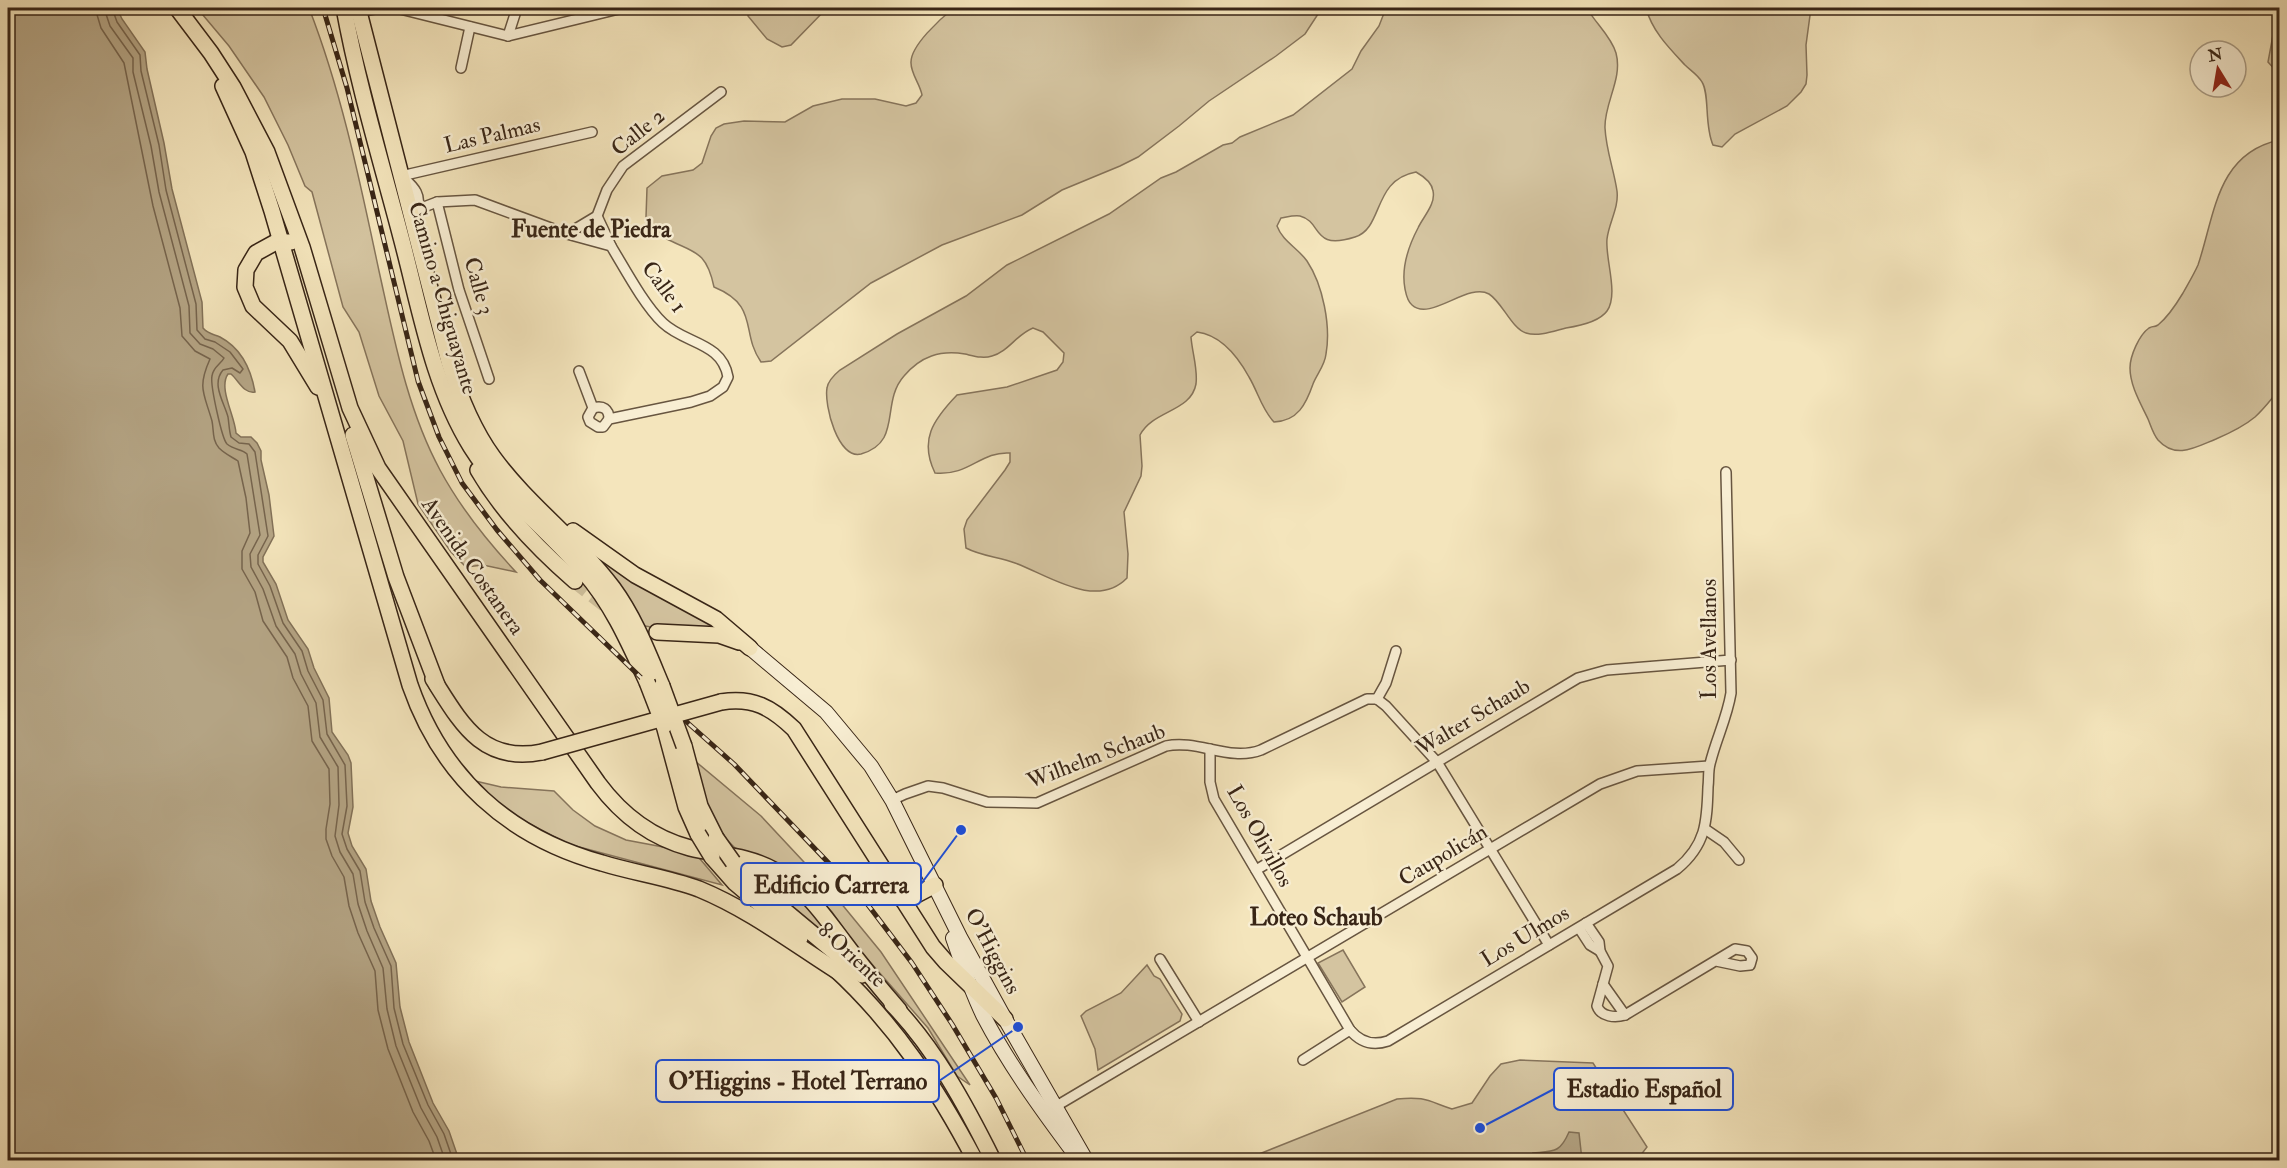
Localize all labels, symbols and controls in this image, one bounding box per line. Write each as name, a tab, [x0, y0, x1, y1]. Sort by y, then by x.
north arrow	[2188, 39, 2248, 99]
text: N	[2205, 44, 2225, 67]
street label: Calle 2	[605, 102, 671, 162]
street label: Las Palmas	[441, 110, 543, 160]
street label: Camino a Chiguayante	[402, 198, 484, 398]
district label: Fuente de Piedra	[511, 214, 672, 245]
street label: Calle 3	[457, 254, 501, 318]
street label: Calle 1	[635, 255, 693, 319]
street label: Avenida Costanera	[415, 491, 531, 641]
street label: Los Avellanos	[1695, 579, 1723, 699]
street label: Walter Schaub	[1410, 672, 1535, 762]
street label: Wilhelm Schaub	[1022, 717, 1169, 796]
street label: Los Olivillos	[1220, 780, 1300, 892]
street label: Caupolicán	[1393, 818, 1493, 893]
callout: Edificio Carrera	[741, 863, 921, 905]
text: Edificio Carrera	[753, 870, 910, 901]
street label: Los Ulmos	[1476, 899, 1574, 973]
district label: Loteo Schaub	[1249, 902, 1383, 933]
street label: O'Higgins	[959, 903, 1027, 999]
street label: 8 Oriente	[812, 916, 892, 994]
callout: O'Higgins - Hotel Terrano	[656, 1060, 939, 1102]
text: O'Higgins - Hotel Terrano	[669, 1066, 928, 1097]
callout: Estadio Español	[1554, 1068, 1733, 1110]
text: Estadio Español	[1566, 1074, 1722, 1105]

